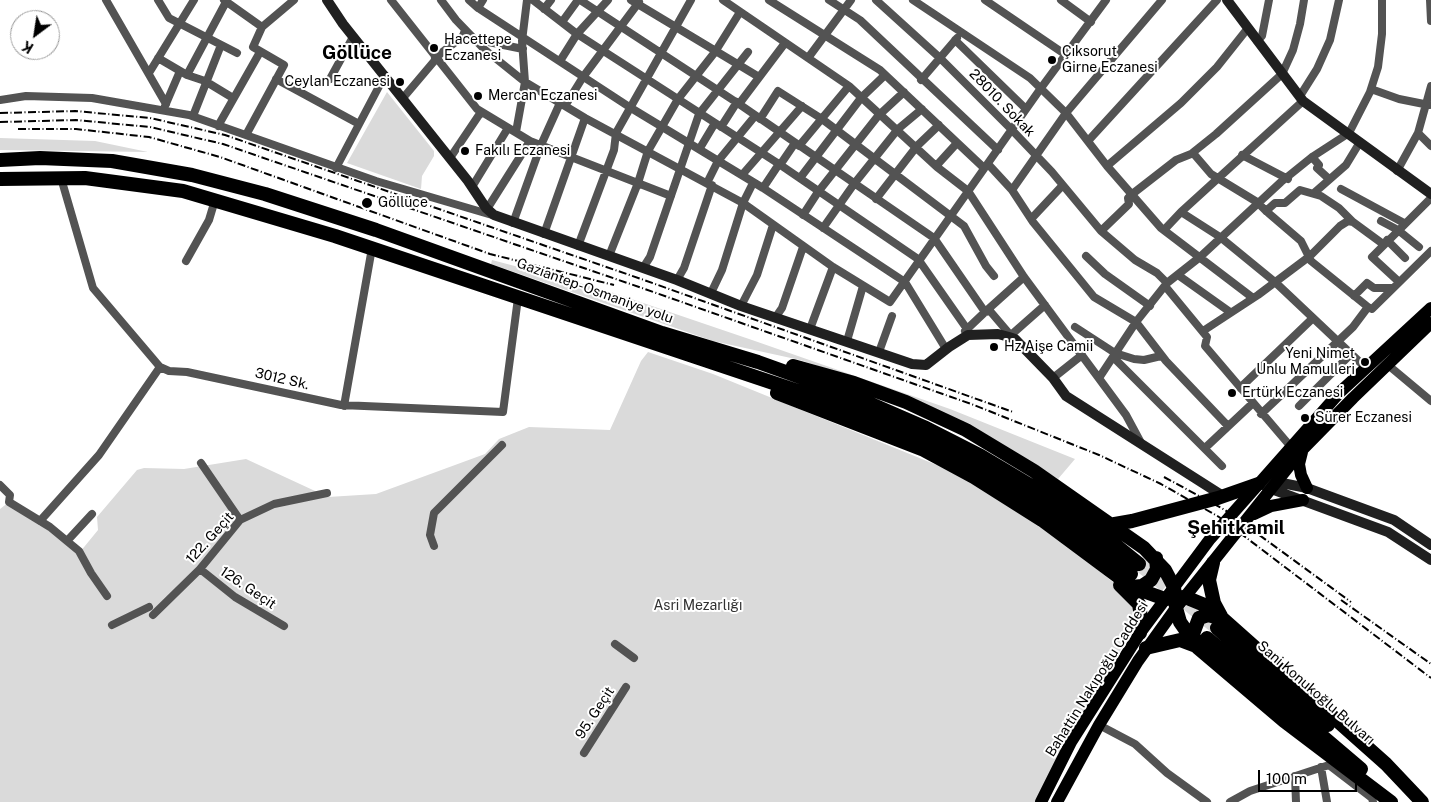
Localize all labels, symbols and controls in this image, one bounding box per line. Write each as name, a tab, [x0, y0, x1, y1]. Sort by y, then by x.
north arrow	[10, 10, 60, 60]
place label: Hacettepe Eczanesi	[444, 32, 512, 64]
text: K	[19, 38, 36, 56]
district label: Göllüce	[322, 42, 392, 64]
marker: Hacettepe Eczanesi	[428, 42, 440, 54]
place label: Çıksorut Girne Eczanesi	[1062, 44, 1158, 76]
marker: Çıksorut Girne Eczanesi	[1046, 54, 1058, 66]
street label: 28010. Sokak	[966, 66, 1038, 140]
place label: Ceylan Eczanesi	[285, 74, 390, 90]
marker: Ceylan Eczanesi	[394, 76, 406, 88]
place label: Mercan Eczanesi	[488, 88, 597, 104]
marker: Mercan Eczanesi	[472, 90, 484, 102]
place label: Fakılı Eczanesi	[475, 143, 570, 159]
marker: Fakılı Eczanesi	[459, 145, 471, 157]
place label: Göllüce	[378, 195, 428, 211]
marker: Göllüce	[360, 196, 374, 210]
street label: Gaziantep-Osmaniye yolu	[514, 255, 676, 327]
place label: Hz Aişe Camii	[1004, 339, 1093, 355]
marker: Hz Aişe Camii	[988, 341, 1000, 353]
place label: Yeni Nimet Unlu Mamulleri	[1256, 346, 1355, 378]
marker: Yeni Nimet Unlu Mamulleri	[1359, 356, 1371, 368]
street label: 3012 Sk.	[253, 365, 311, 393]
place label: Ertürk Eczanesi	[1242, 385, 1343, 401]
marker: Ertürk Eczanesi	[1226, 387, 1238, 399]
place label: Sürer Eczanesi	[1315, 410, 1412, 426]
marker: Sürer Eczanesi	[1299, 412, 1311, 424]
street label: 122. Geçit	[182, 509, 238, 567]
district label: Şehitkamil	[1187, 517, 1285, 539]
street label: 126. Geçit	[217, 563, 279, 613]
park label: Asri Mezarlığı	[654, 598, 742, 614]
street label: Bahattin Nakıpoğlu Caddesi	[1042, 598, 1152, 760]
street label: Sani Konukoğlu Bulvarı	[1254, 637, 1378, 749]
street label: 95. Geçit	[572, 684, 618, 742]
scale bar	[1261, 760, 1360, 792]
text: 100 m	[1266, 770, 1307, 787]

